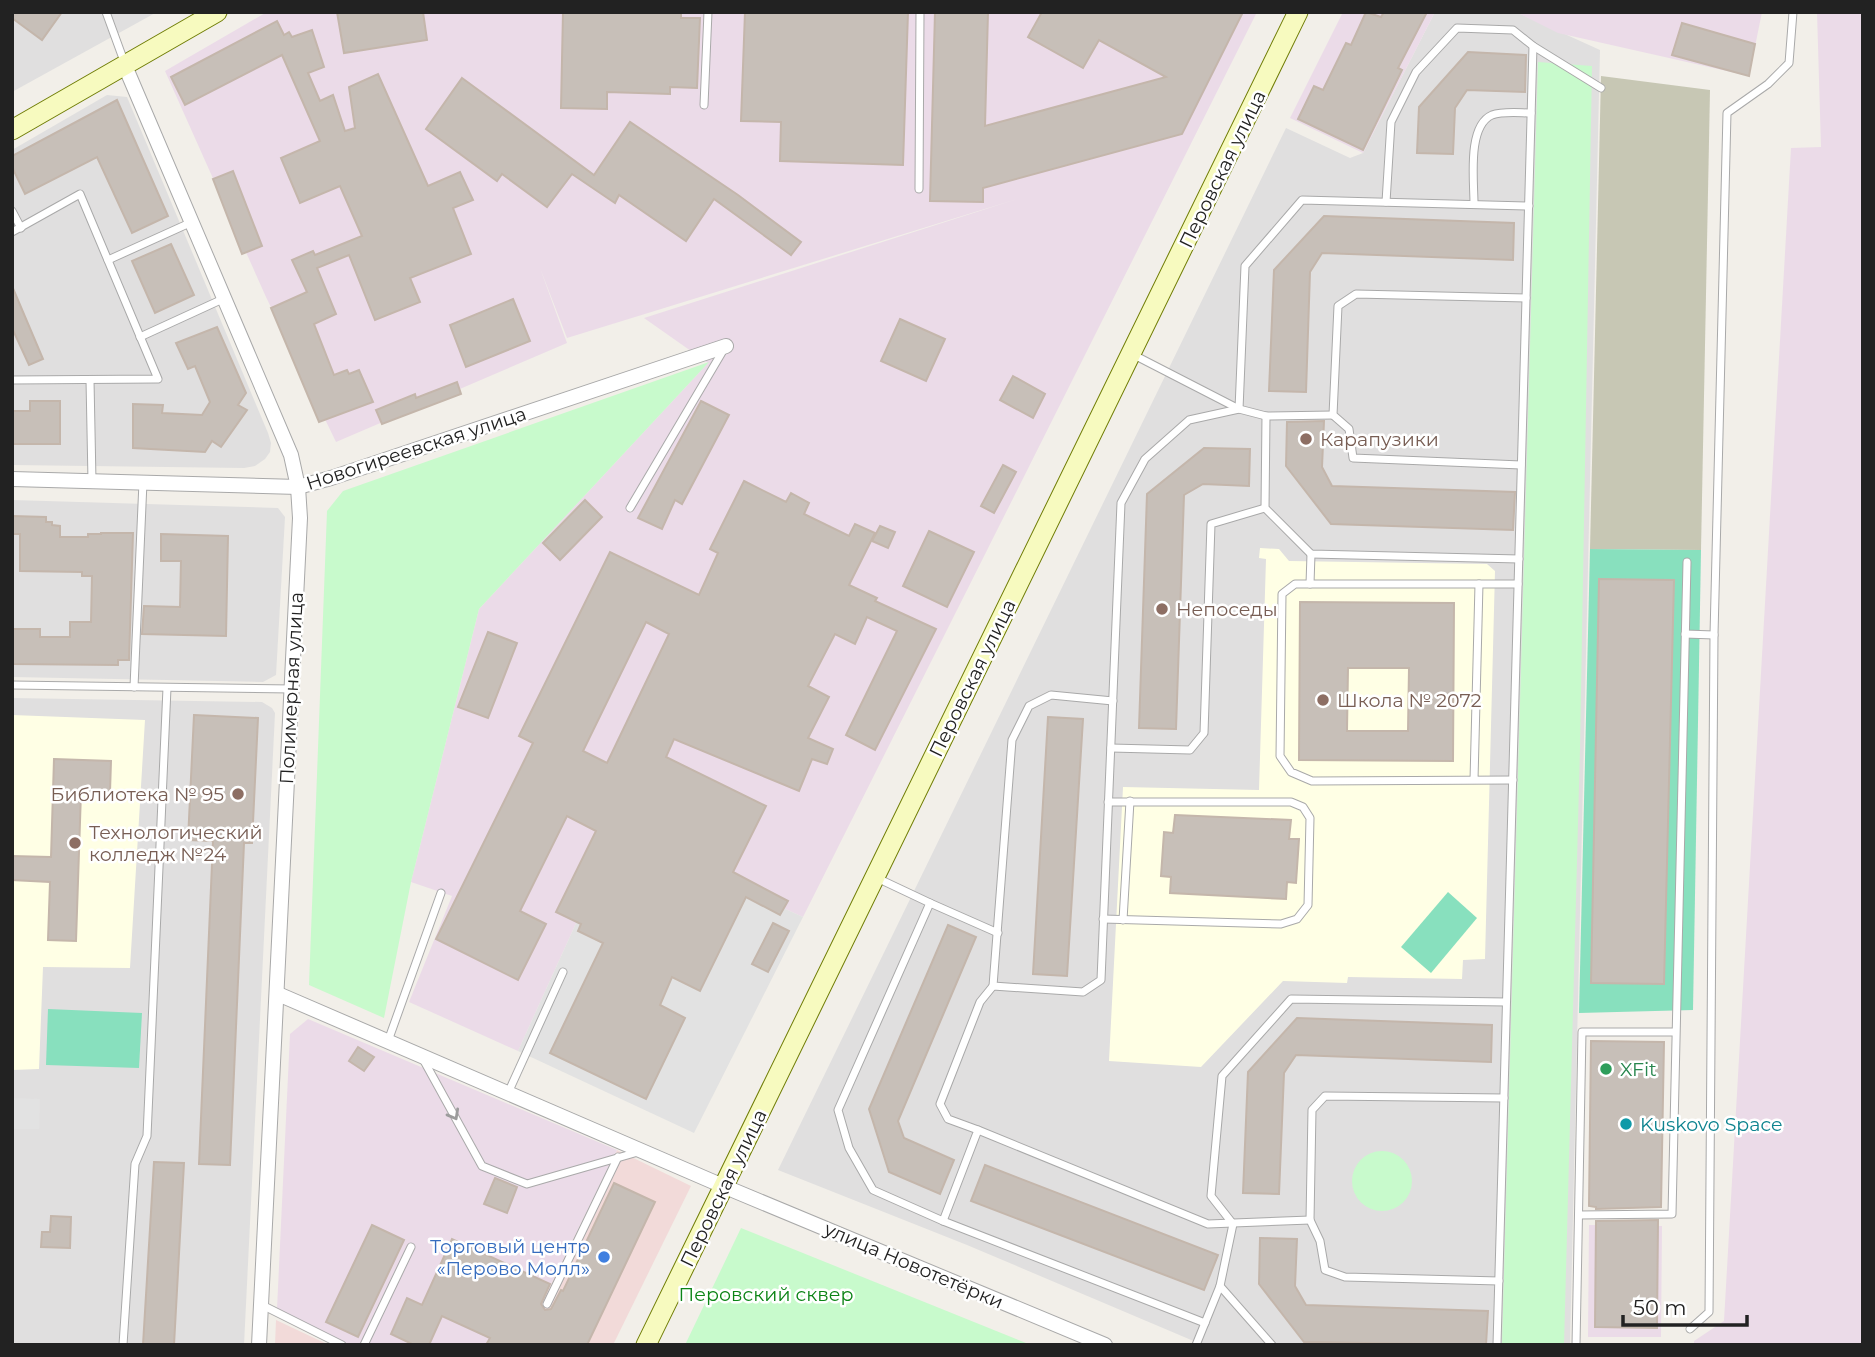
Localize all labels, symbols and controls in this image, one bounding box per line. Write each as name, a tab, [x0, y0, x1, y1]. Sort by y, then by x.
street label: Перовская улица	[1174, 87, 1271, 252]
street label: Новогиреевская улица	[303, 402, 529, 495]
place label: Карапузики	[1320, 428, 1439, 451]
marker: Карапузики	[1298, 431, 1314, 447]
street label: Полимерная улица	[275, 591, 308, 785]
street label: Перовская улица	[924, 596, 1021, 761]
place label: Непоседы	[1176, 598, 1278, 621]
marker: Непоседы	[1154, 601, 1170, 617]
place label: Школа № 2072	[1337, 689, 1482, 712]
marker: Школа № 2072	[1315, 692, 1331, 708]
place label: Библиотека № 95	[51, 783, 224, 806]
marker: Библиотека № 95	[230, 786, 246, 802]
place label: Технологический колледж №24	[89, 821, 263, 866]
marker: Технологический колледж №24	[67, 835, 83, 851]
place label: XFit	[1620, 1058, 1657, 1081]
marker: XFit	[1598, 1061, 1614, 1077]
street label: Перовская улица	[675, 1106, 772, 1271]
one-way arrow	[446, 1108, 459, 1120]
place label: Kuskovo Space	[1640, 1113, 1782, 1136]
marker: Kuskovo Space	[1618, 1116, 1634, 1132]
street label: улица Новотетёрки	[820, 1217, 1007, 1314]
place label: Торговый центр «Перово Молл»	[430, 1235, 590, 1280]
marker: Торговый центр «Перово Молл»	[596, 1249, 612, 1265]
park label: Перовский сквер	[678, 1283, 854, 1306]
scale bar	[1623, 1284, 1747, 1328]
text: 50 m	[1633, 1295, 1687, 1320]

